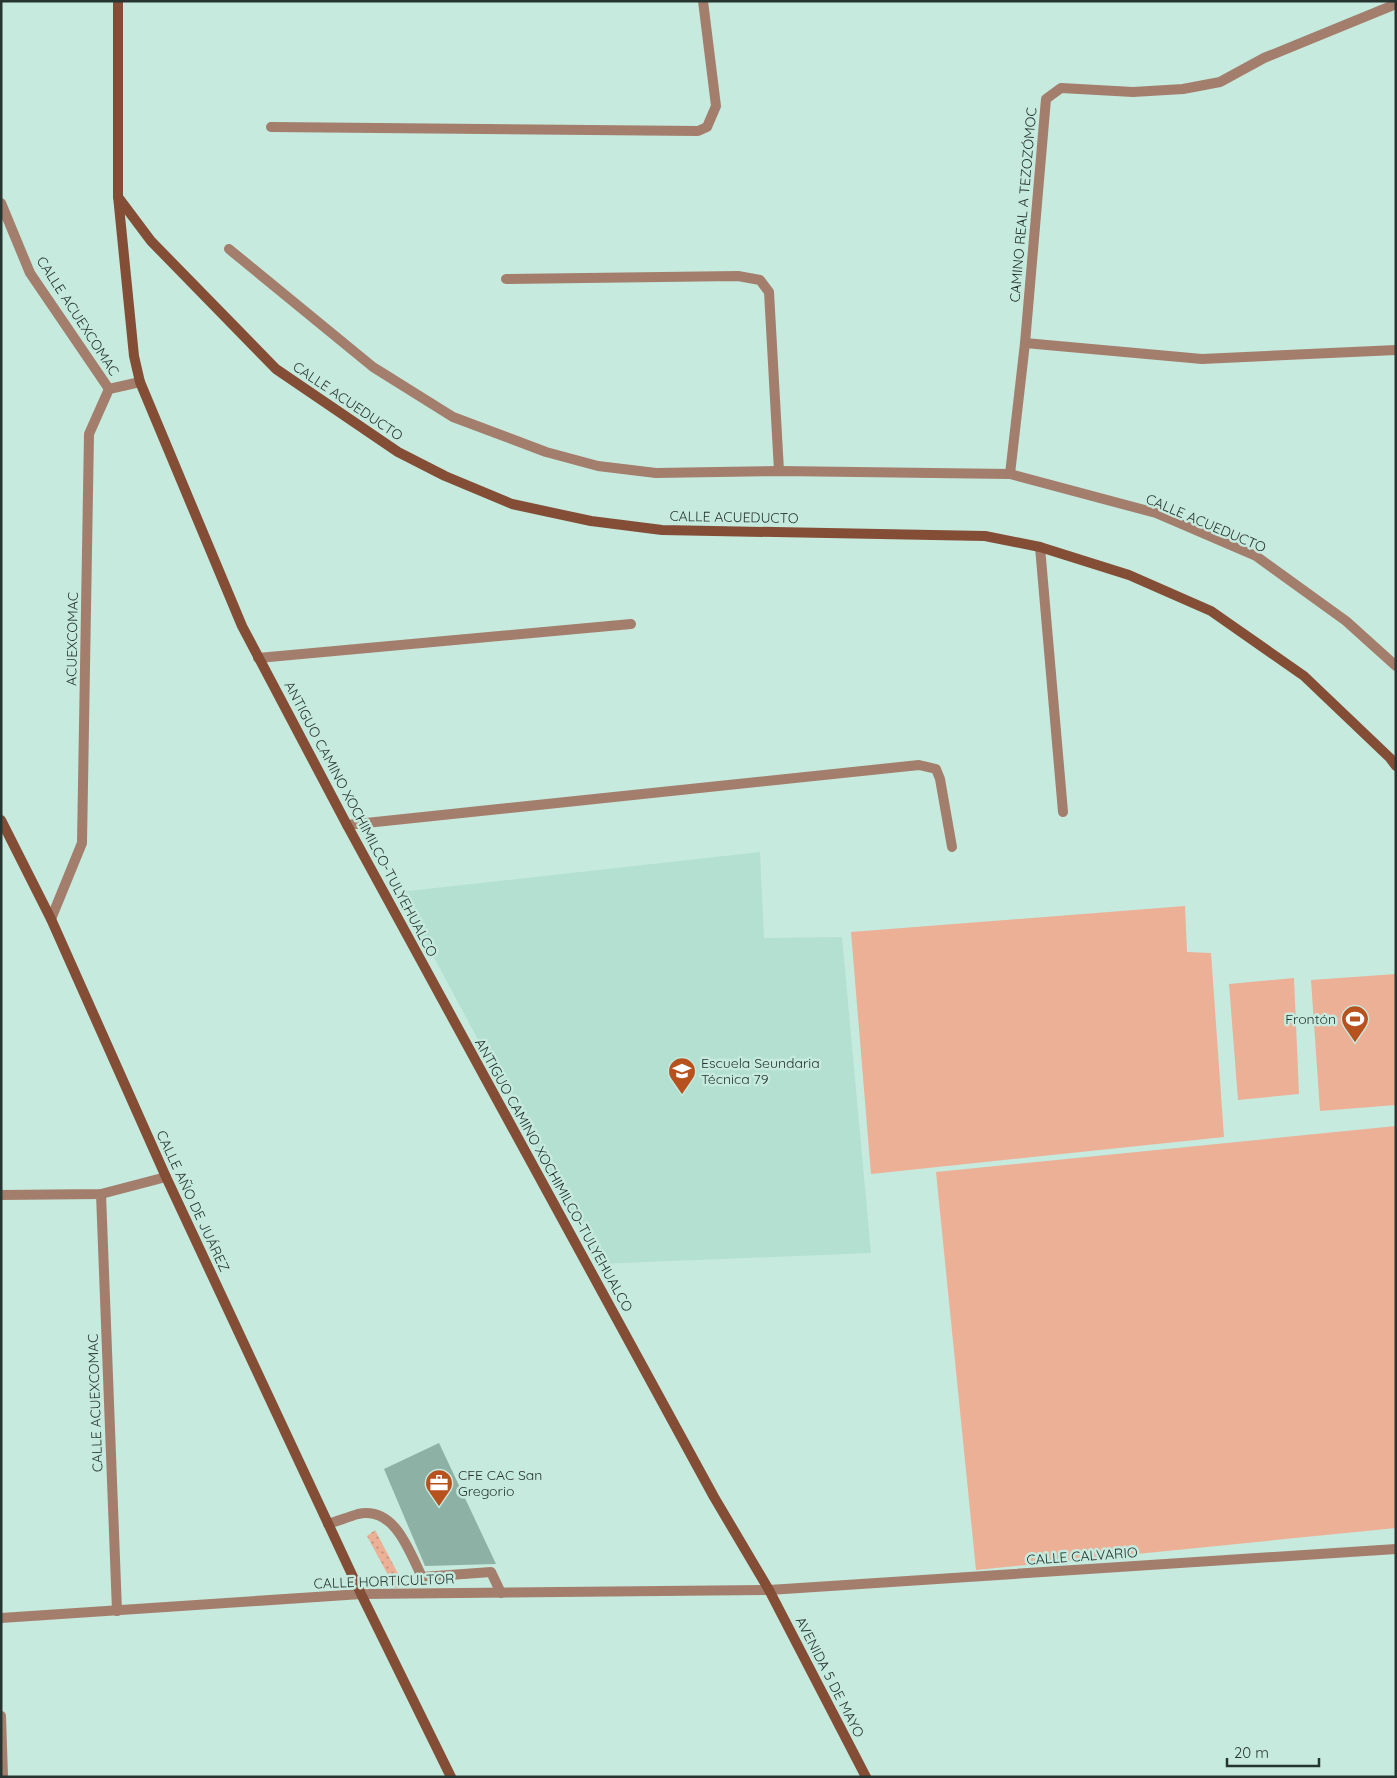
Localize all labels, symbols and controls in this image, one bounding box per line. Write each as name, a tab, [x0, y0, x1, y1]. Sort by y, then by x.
street label: CAMINO REAL A TEZOZÓMOC	[1006, 107, 1040, 303]
street label: CALLE ACUEXCOMAC	[33, 253, 123, 379]
street label: CALLE ACUEDUCTO	[289, 357, 407, 445]
street label: CALLE ACUEDUCTO	[1143, 490, 1269, 557]
street label: CALLE ACUEDUCTO	[669, 507, 799, 527]
street label: ACUEXCOMAC	[62, 592, 82, 686]
street label: ANTIGUO CAMINO XOCHIMILCO-TULYEHUALCO	[280, 678, 442, 960]
sports icon: Frontón	[1340, 1004, 1370, 1043]
place label: Frontón	[1285, 1010, 1336, 1028]
street label: ANTIGUO CAMINO XOCHIMILCO-TULYEHUALCO	[471, 1035, 637, 1315]
place label: Escuela Seundaria Técnica 79	[701, 1054, 820, 1088]
school or university icon: Escuela Seundaria Técnica 79	[667, 1056, 697, 1095]
street label: CALLE AÑO DE JUÁREZ	[152, 1127, 234, 1275]
street label: CALLE ACUEXCOMAC	[84, 1333, 106, 1473]
place label: CFE CAC San Gregorio	[458, 1466, 542, 1500]
office icon: CFE CAC San Gregorio	[424, 1468, 454, 1507]
street label: CALLE CALVARIO	[1026, 1543, 1138, 1569]
street label: CALLE HORTICULTOR	[313, 1570, 455, 1592]
street label: AVENIDA 5 DE MAYO	[792, 1614, 868, 1741]
scale bar	[1227, 1736, 1320, 1768]
text: 20 m	[1234, 1743, 1269, 1762]

